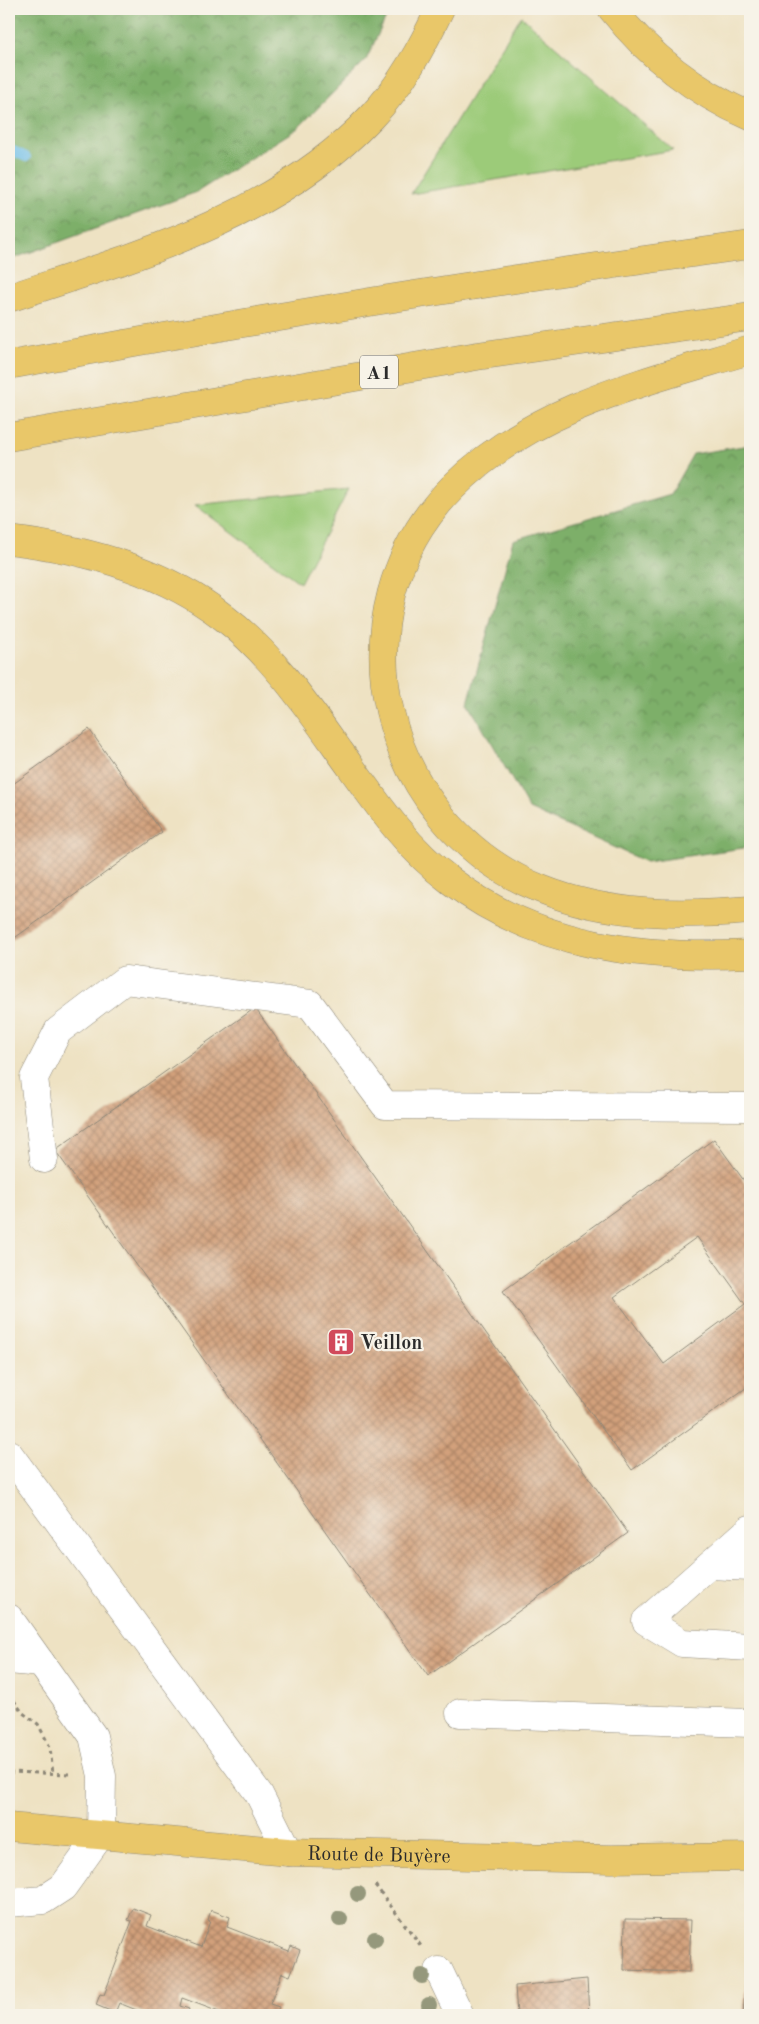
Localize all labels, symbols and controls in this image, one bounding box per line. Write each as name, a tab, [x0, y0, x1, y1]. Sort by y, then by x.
road number: A1	[360, 356, 398, 388]
building icon: Veillon	[326, 1327, 356, 1357]
place label: Veillon	[360, 1334, 422, 1354]
street label: Route de Buyère	[307, 1844, 451, 1868]

